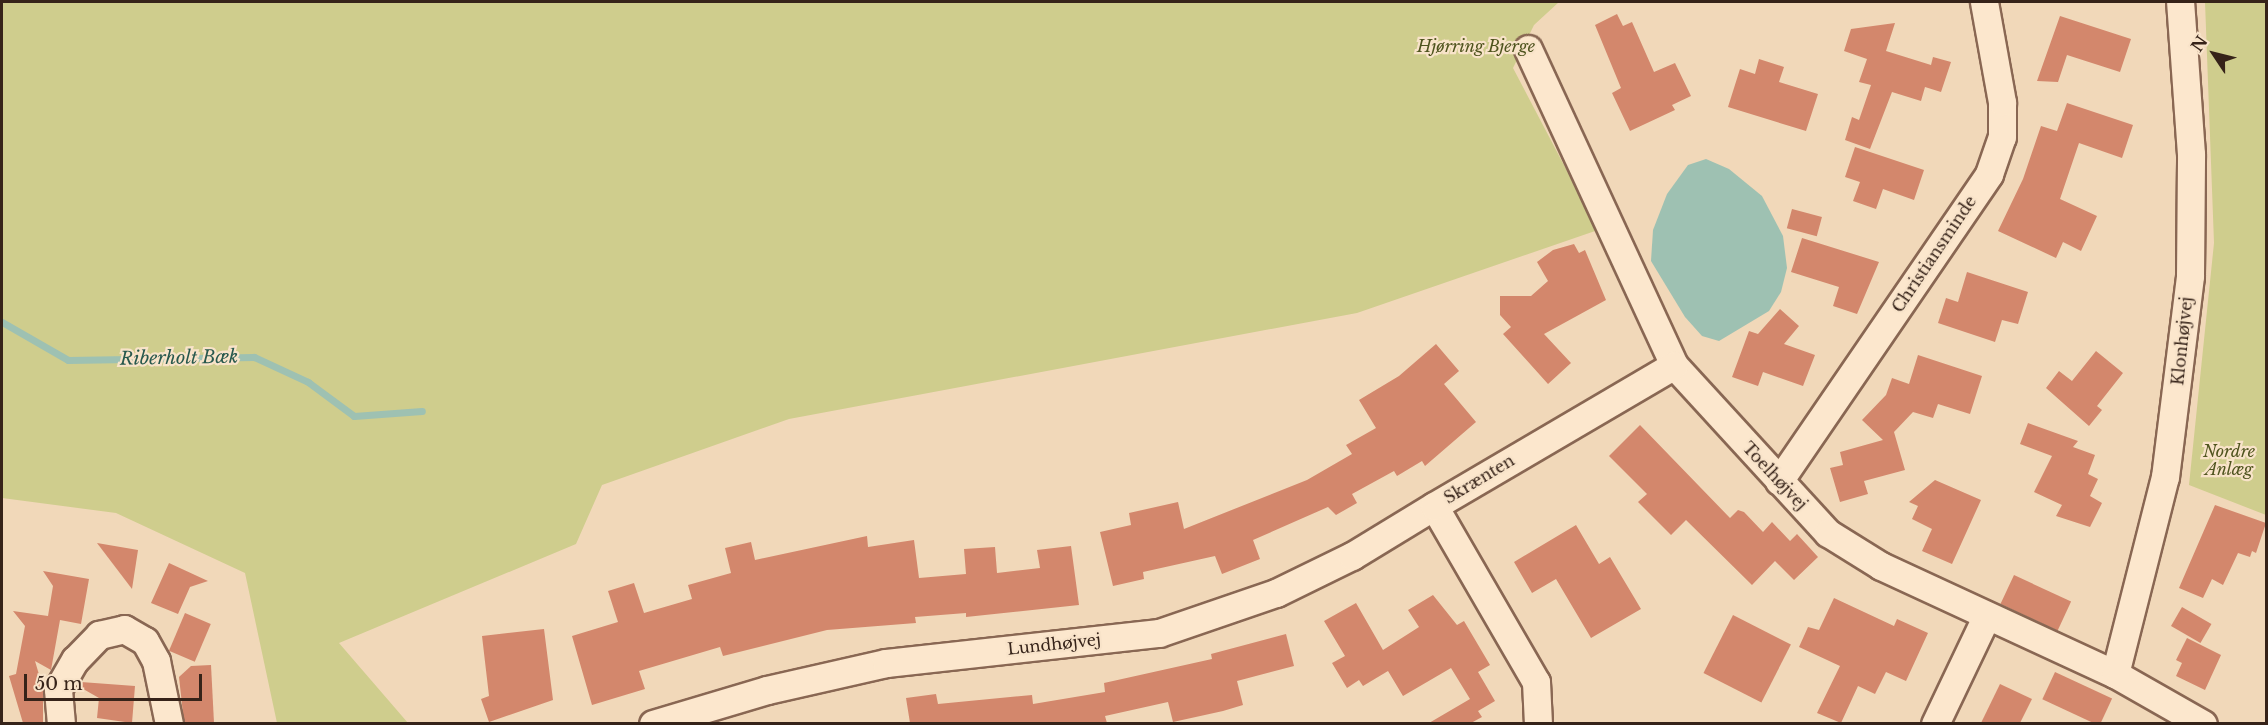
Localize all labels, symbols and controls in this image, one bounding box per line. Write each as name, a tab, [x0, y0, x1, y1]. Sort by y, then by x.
north arrow	[2184, 24, 2244, 84]
text: N	[2187, 32, 2212, 56]
park label: Hjørring Bjerge	[1417, 36, 1535, 56]
street label: Christiansminde	[1888, 192, 1980, 316]
street label: Klonhøjvej	[2168, 296, 2196, 386]
water label: Riberholt Bæk	[120, 346, 238, 370]
street label: Toelhøjvej	[1739, 438, 1811, 514]
park label: Nordre Anlæg	[2203, 441, 2255, 479]
street label: Skrænten	[1440, 451, 1518, 507]
street label: Lundhøjvej	[1006, 630, 1102, 658]
scale bar	[27, 662, 206, 700]
text: 50 m	[35, 673, 83, 695]

